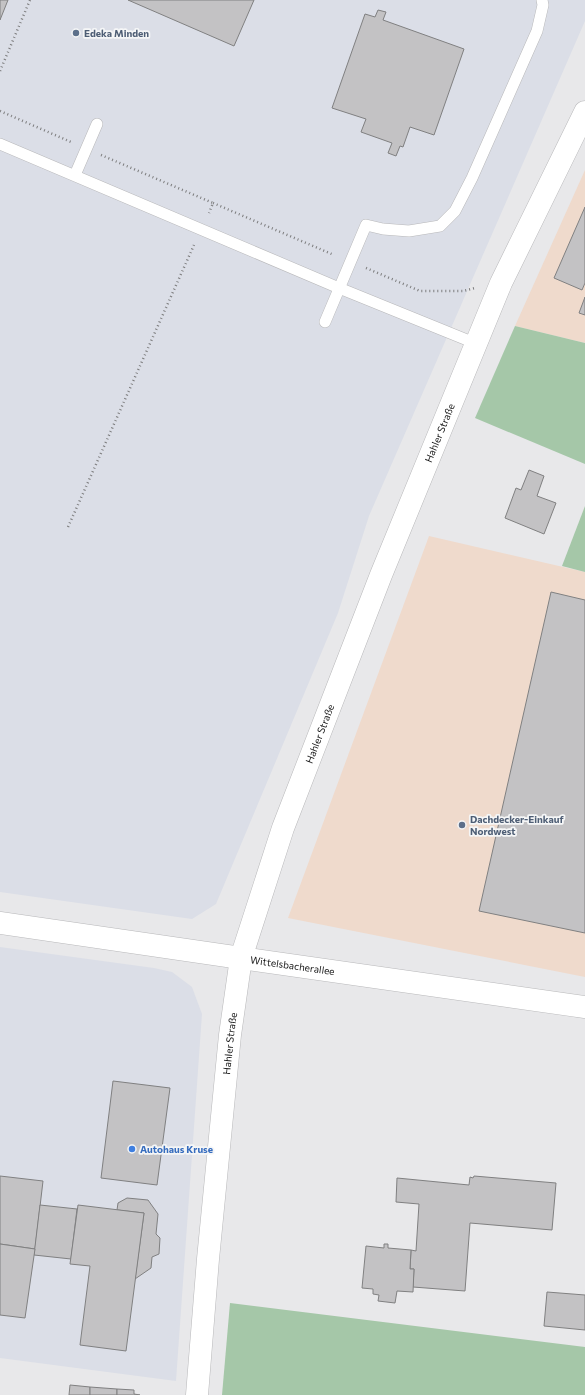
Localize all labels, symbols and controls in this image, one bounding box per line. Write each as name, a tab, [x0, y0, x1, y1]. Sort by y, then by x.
place label: Edeka Minden	[84, 27, 149, 39]
marker: Edeka Minden	[71, 28, 81, 38]
street label: Hahler Straße	[422, 402, 457, 464]
street label: Hahler Straße	[303, 702, 336, 765]
place label: Dachdecker-Einkauf Nordwest	[470, 813, 565, 837]
marker: Dachdecker-Einkauf Nordwest	[457, 820, 467, 830]
street label: Wittelsbacherallee	[249, 953, 336, 977]
street label: Hahler Straße	[220, 1012, 239, 1075]
place label: Autohaus Kruse	[140, 1143, 213, 1155]
marker: Autohaus Kruse	[127, 1144, 137, 1154]

